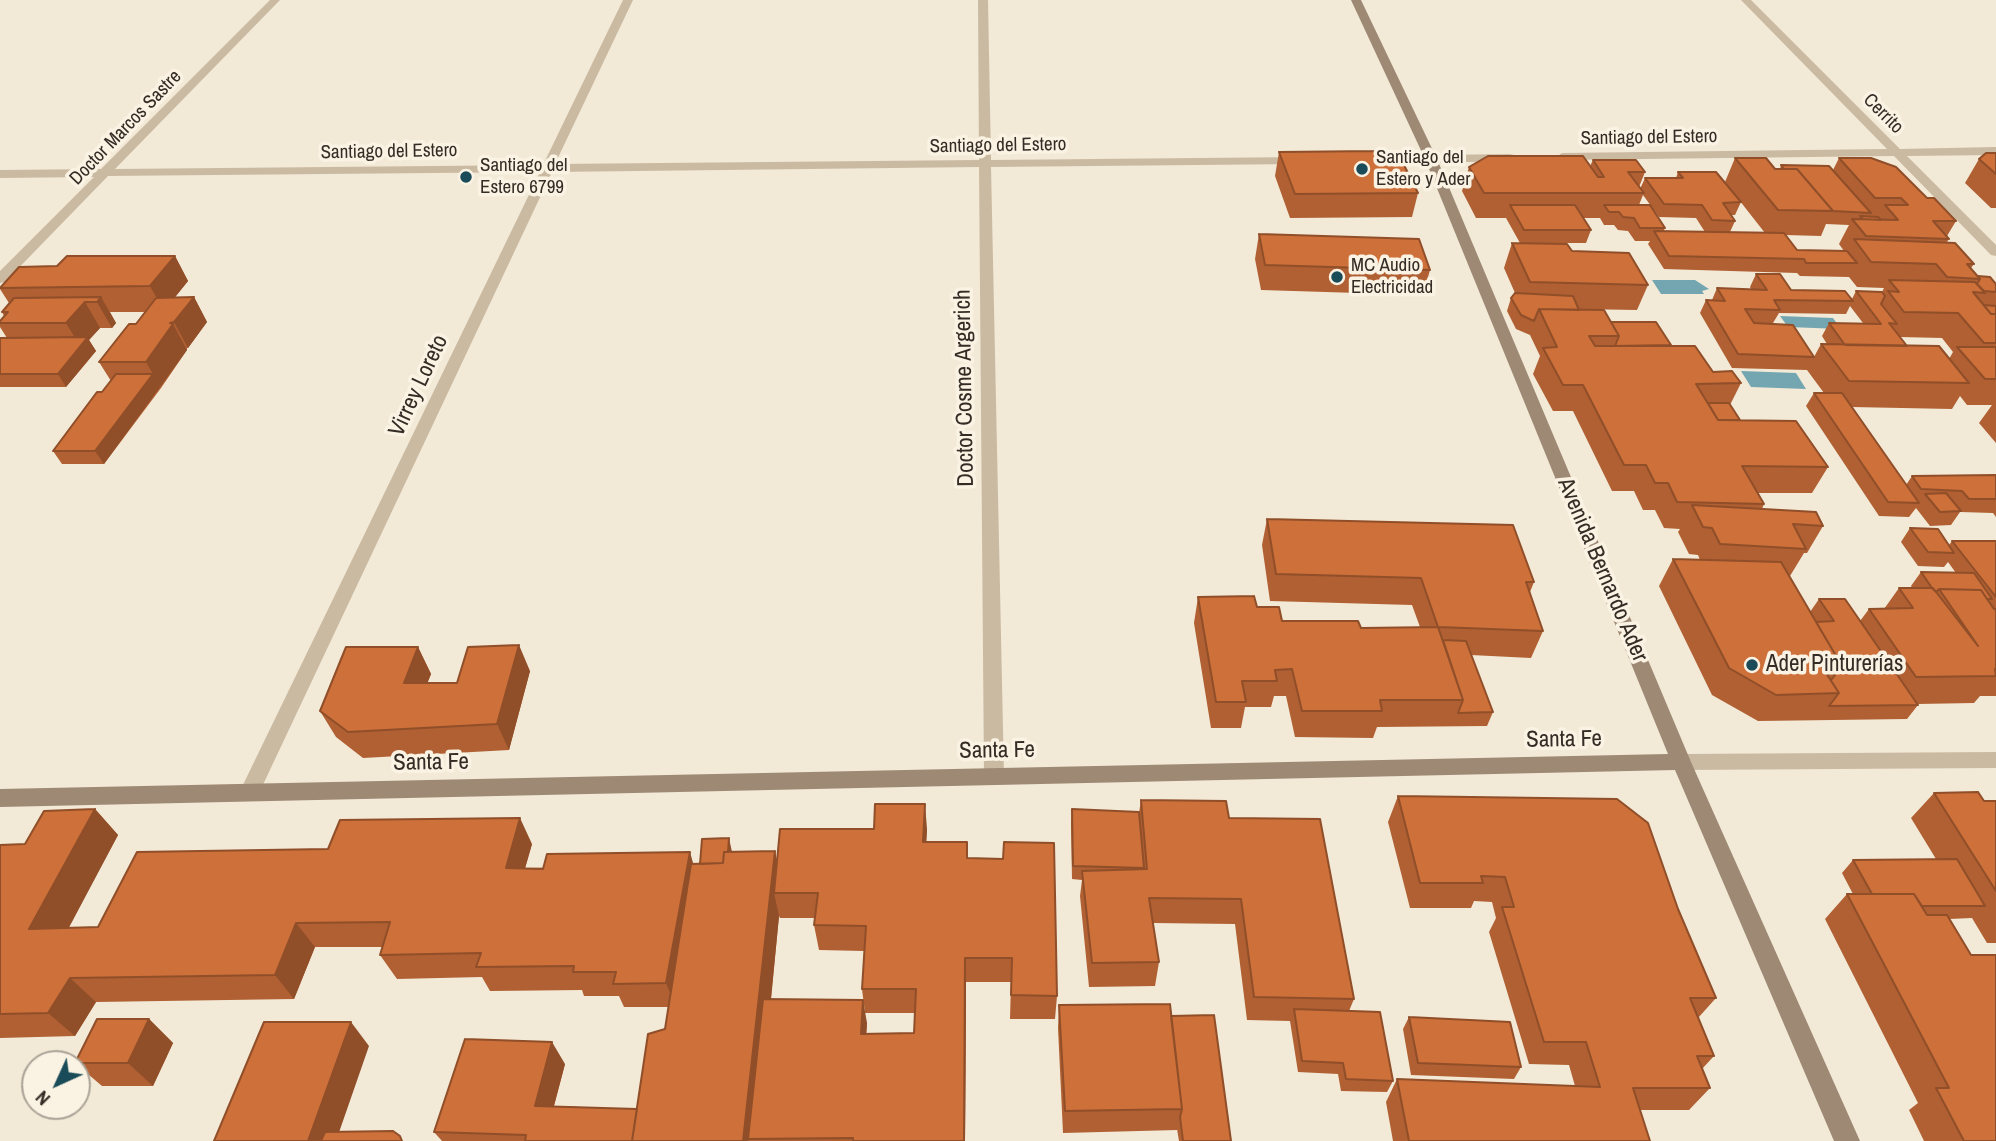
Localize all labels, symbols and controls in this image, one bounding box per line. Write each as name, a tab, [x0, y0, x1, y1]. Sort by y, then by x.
street label: Doctor Marcos Sastre	[65, 66, 187, 190]
street label: Cerrito	[1858, 89, 1908, 139]
street label: Santiago del Estero	[1580, 125, 1718, 151]
street label: Santiago del Estero	[929, 133, 1067, 159]
street label: Santiago del Estero	[320, 139, 458, 165]
place label: Santiago del Estero y Ader	[1376, 147, 1470, 191]
place label: Santiago del Estero 6799	[480, 155, 567, 199]
marker: Santiago del Estero y Ader	[1354, 161, 1370, 177]
marker: Santiago del Estero 6799	[458, 169, 474, 185]
place label: MC Audio Electricidad	[1351, 255, 1433, 299]
marker: MC Audio Electricidad	[1329, 269, 1345, 285]
street label: Doctor Cosme Argerich	[949, 289, 981, 487]
street label: Virrey Loreto	[384, 331, 454, 441]
street label: Avenida Bernardo Ader	[1551, 474, 1653, 666]
place label: Ader Pinturerías	[1766, 651, 1903, 679]
marker: Ader Pinturerías	[1744, 657, 1760, 673]
street label: Santa Fe	[1526, 726, 1602, 754]
street label: Santa Fe	[959, 737, 1035, 765]
street label: Santa Fe	[393, 749, 469, 777]
north arrow	[21, 1050, 91, 1120]
text: N	[29, 1085, 56, 1112]

